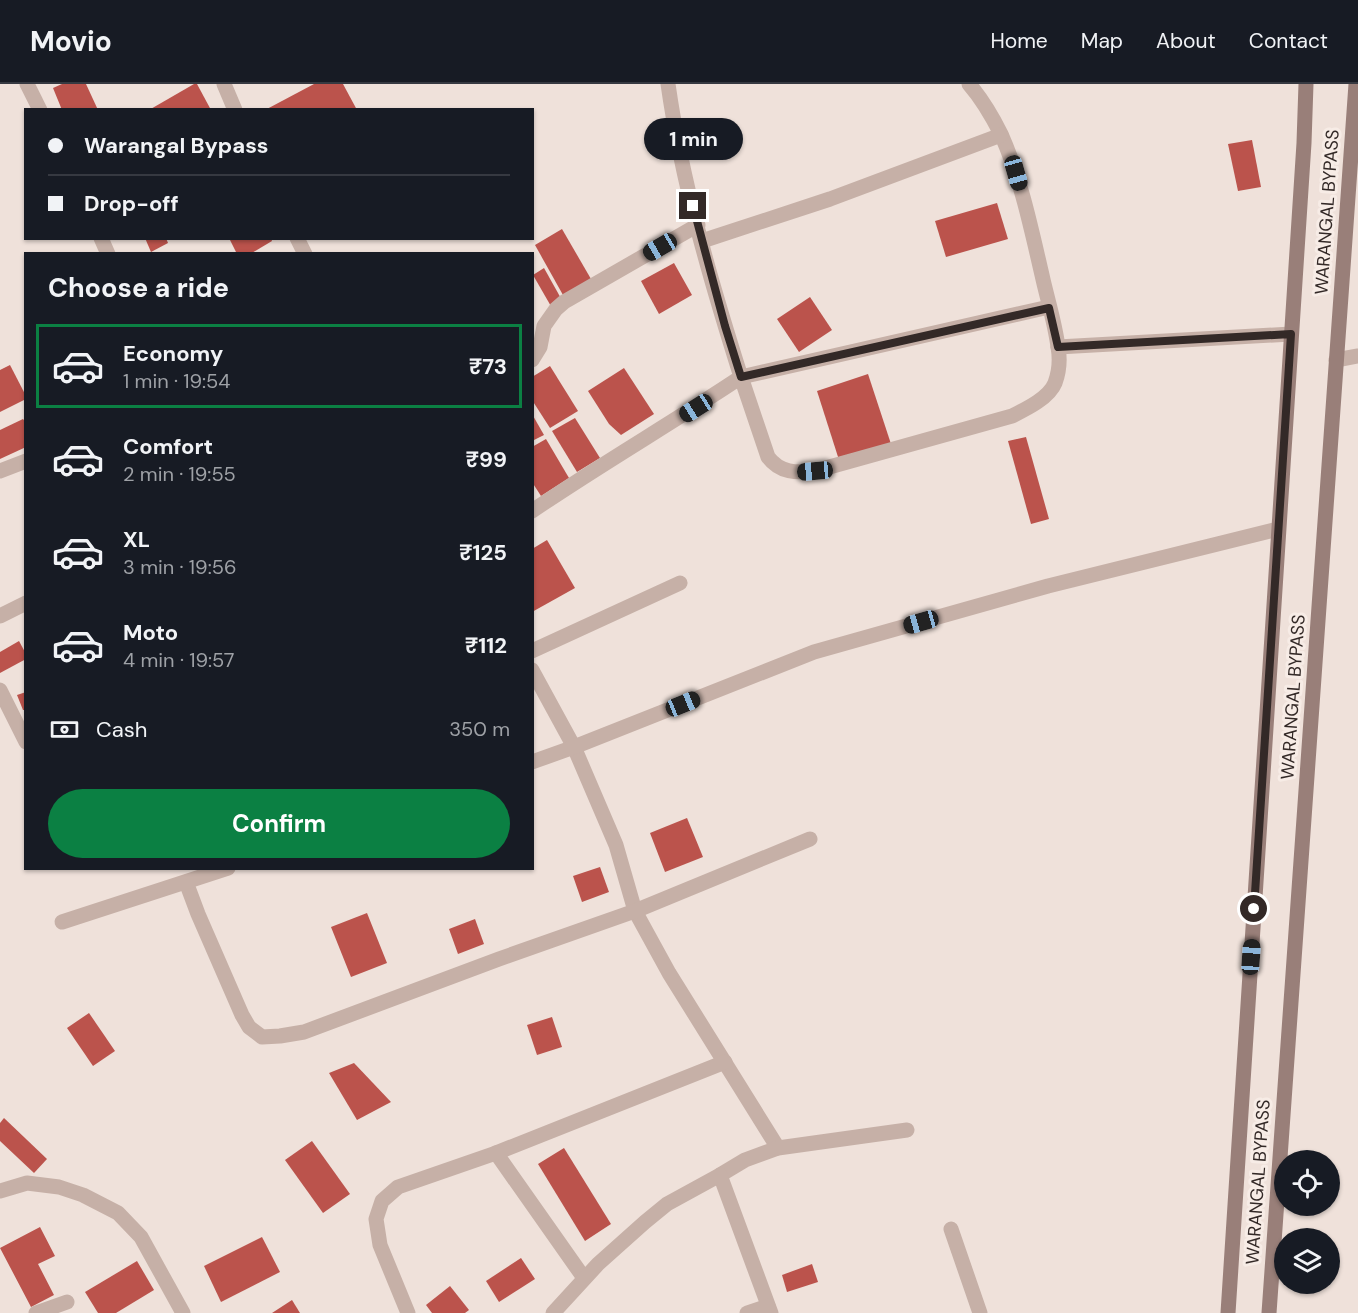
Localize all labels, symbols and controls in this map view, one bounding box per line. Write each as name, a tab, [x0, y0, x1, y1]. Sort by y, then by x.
text: Movio	[30, 23, 112, 60]
text: Home	[990, 27, 1048, 55]
text: Map	[1081, 27, 1123, 55]
text: About	[1156, 27, 1216, 55]
text: Contact	[1249, 27, 1328, 55]
callout: 1 min	[644, 119, 742, 161]
text: 1 min	[669, 126, 718, 152]
street label: WARANGAL BYPASS	[1309, 129, 1345, 295]
text: Warangal Bypass	[84, 131, 269, 160]
car	[1002, 153, 1030, 193]
text: Drop-off	[84, 189, 179, 218]
route end	[679, 192, 706, 219]
car	[640, 230, 680, 264]
text: Choose a ride	[48, 270, 229, 305]
icon: car	[51, 339, 105, 393]
text: Economy	[123, 339, 223, 368]
text: ₹73	[469, 352, 507, 381]
text: 1 min · 19:54	[123, 368, 230, 394]
car	[676, 391, 716, 425]
icon: car	[51, 432, 105, 486]
text: Comfort	[123, 432, 213, 461]
text: ₹99	[466, 445, 507, 474]
car	[796, 460, 834, 482]
text: 2 min · 19:55	[123, 461, 236, 487]
icon: car	[51, 525, 105, 579]
text: XL	[123, 525, 150, 554]
text: ₹125	[459, 538, 507, 567]
text: 3 min · 19:56	[123, 554, 236, 580]
car	[901, 608, 941, 636]
street label: WARANGAL BYPASS	[1275, 614, 1311, 780]
icon: car	[51, 618, 105, 672]
text: Moto	[123, 618, 178, 647]
text: ₹112	[465, 631, 507, 660]
text: 4 min · 19:57	[123, 647, 235, 673]
car	[663, 689, 703, 719]
icon: cash	[48, 713, 81, 746]
text: Cash	[96, 715, 147, 744]
text: 350 m	[449, 716, 510, 742]
button: Confirm	[48, 789, 510, 858]
route start	[1240, 895, 1267, 922]
car	[1241, 938, 1261, 976]
street label: WARANGAL BYPASS	[1240, 1099, 1276, 1265]
map controls	[1274, 1150, 1340, 1294]
button: locate	[1274, 1150, 1340, 1216]
button: layers	[1274, 1228, 1340, 1294]

